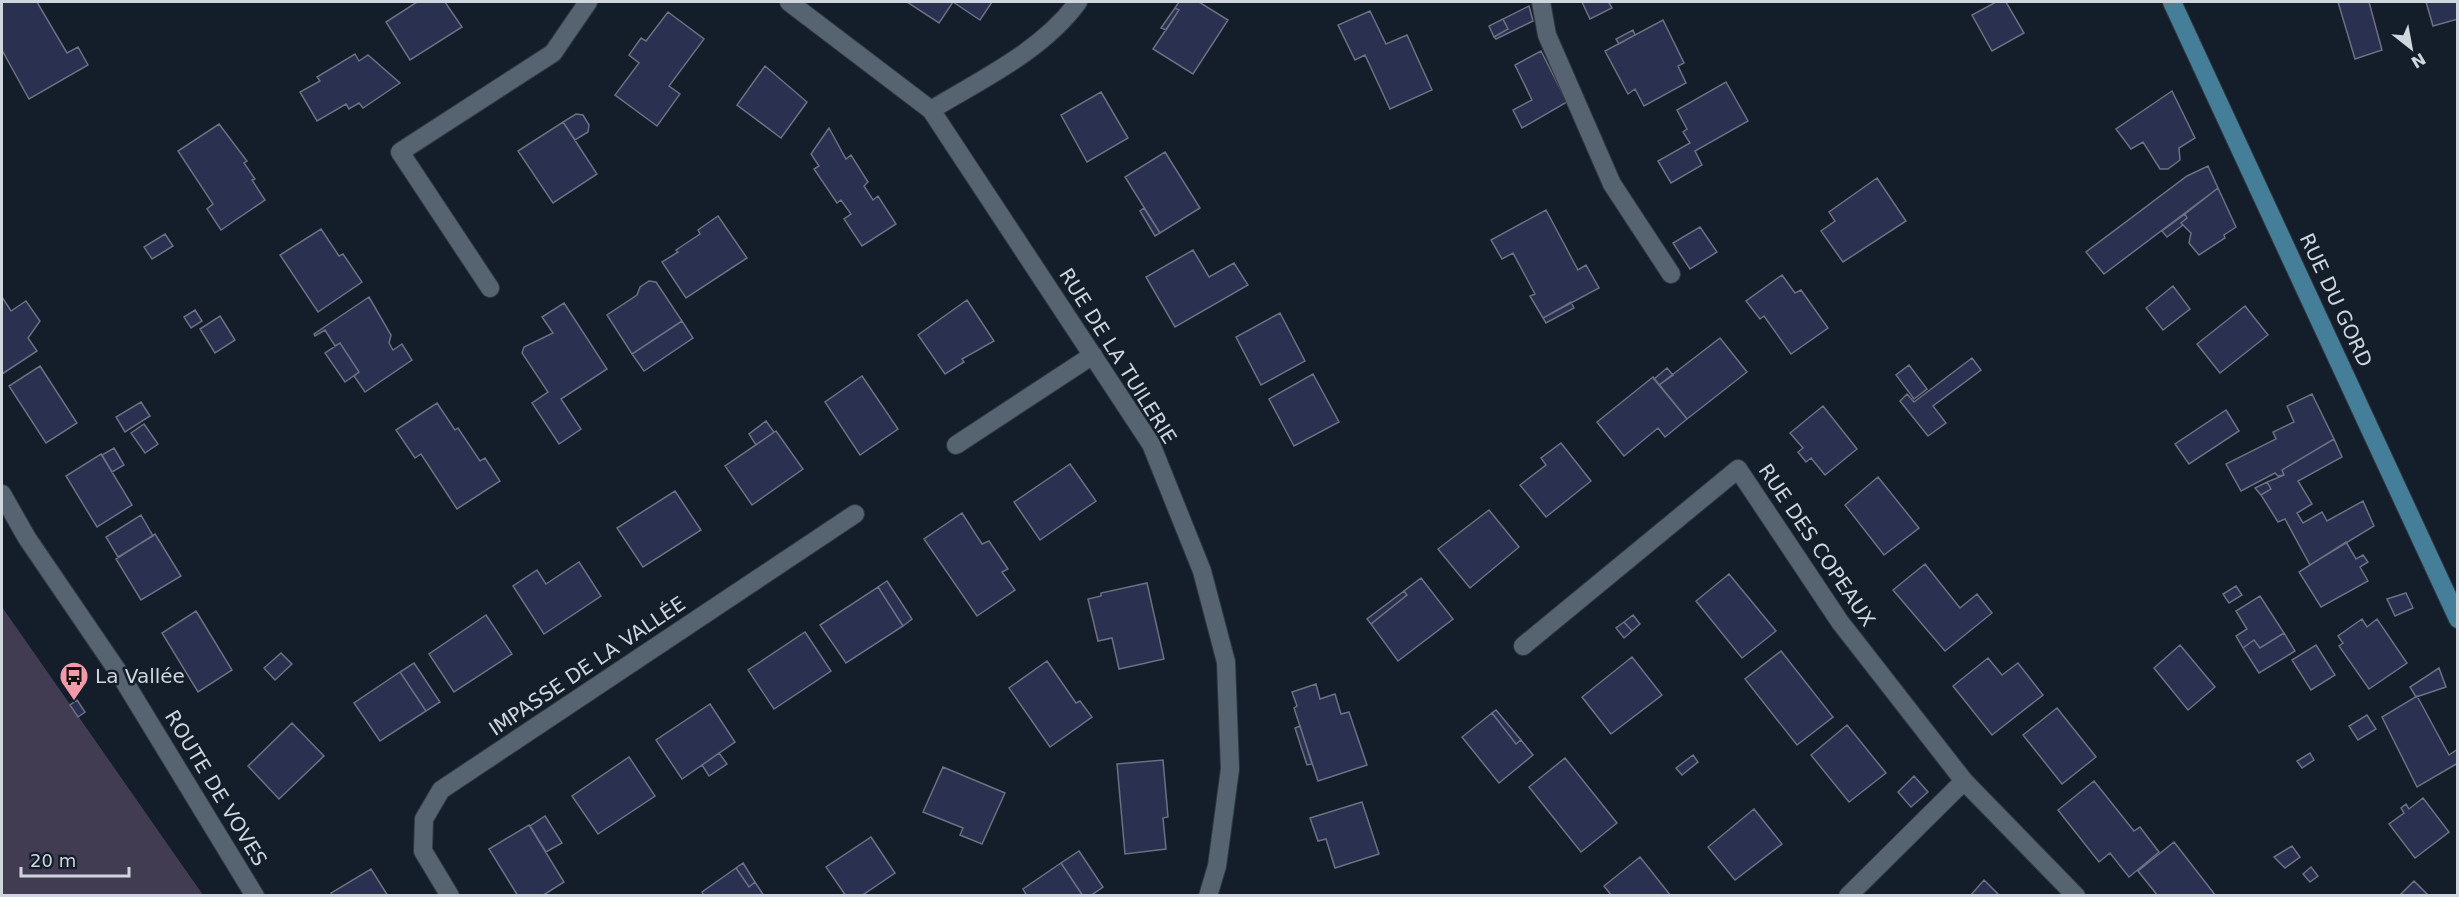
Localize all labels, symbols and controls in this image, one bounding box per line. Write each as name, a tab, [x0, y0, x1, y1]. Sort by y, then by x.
north arrow	[2381, 18, 2441, 78]
text: N	[2408, 49, 2429, 72]
street label: RUE DU GORD	[2295, 229, 2377, 371]
street label: RUE DE LA TUILERIE	[1054, 264, 1182, 448]
street label: RUE DES COPEAUX	[1754, 459, 1881, 631]
street label: IMPASSE DE LA VALLÉE	[484, 591, 690, 741]
bus stop icon: La Vallée	[58, 660, 90, 702]
place label: La Vallée	[95, 664, 185, 688]
street label: ROUTE DE VOVES	[160, 706, 272, 870]
scale bar	[21, 840, 129, 878]
text: 20 m	[30, 850, 76, 871]

